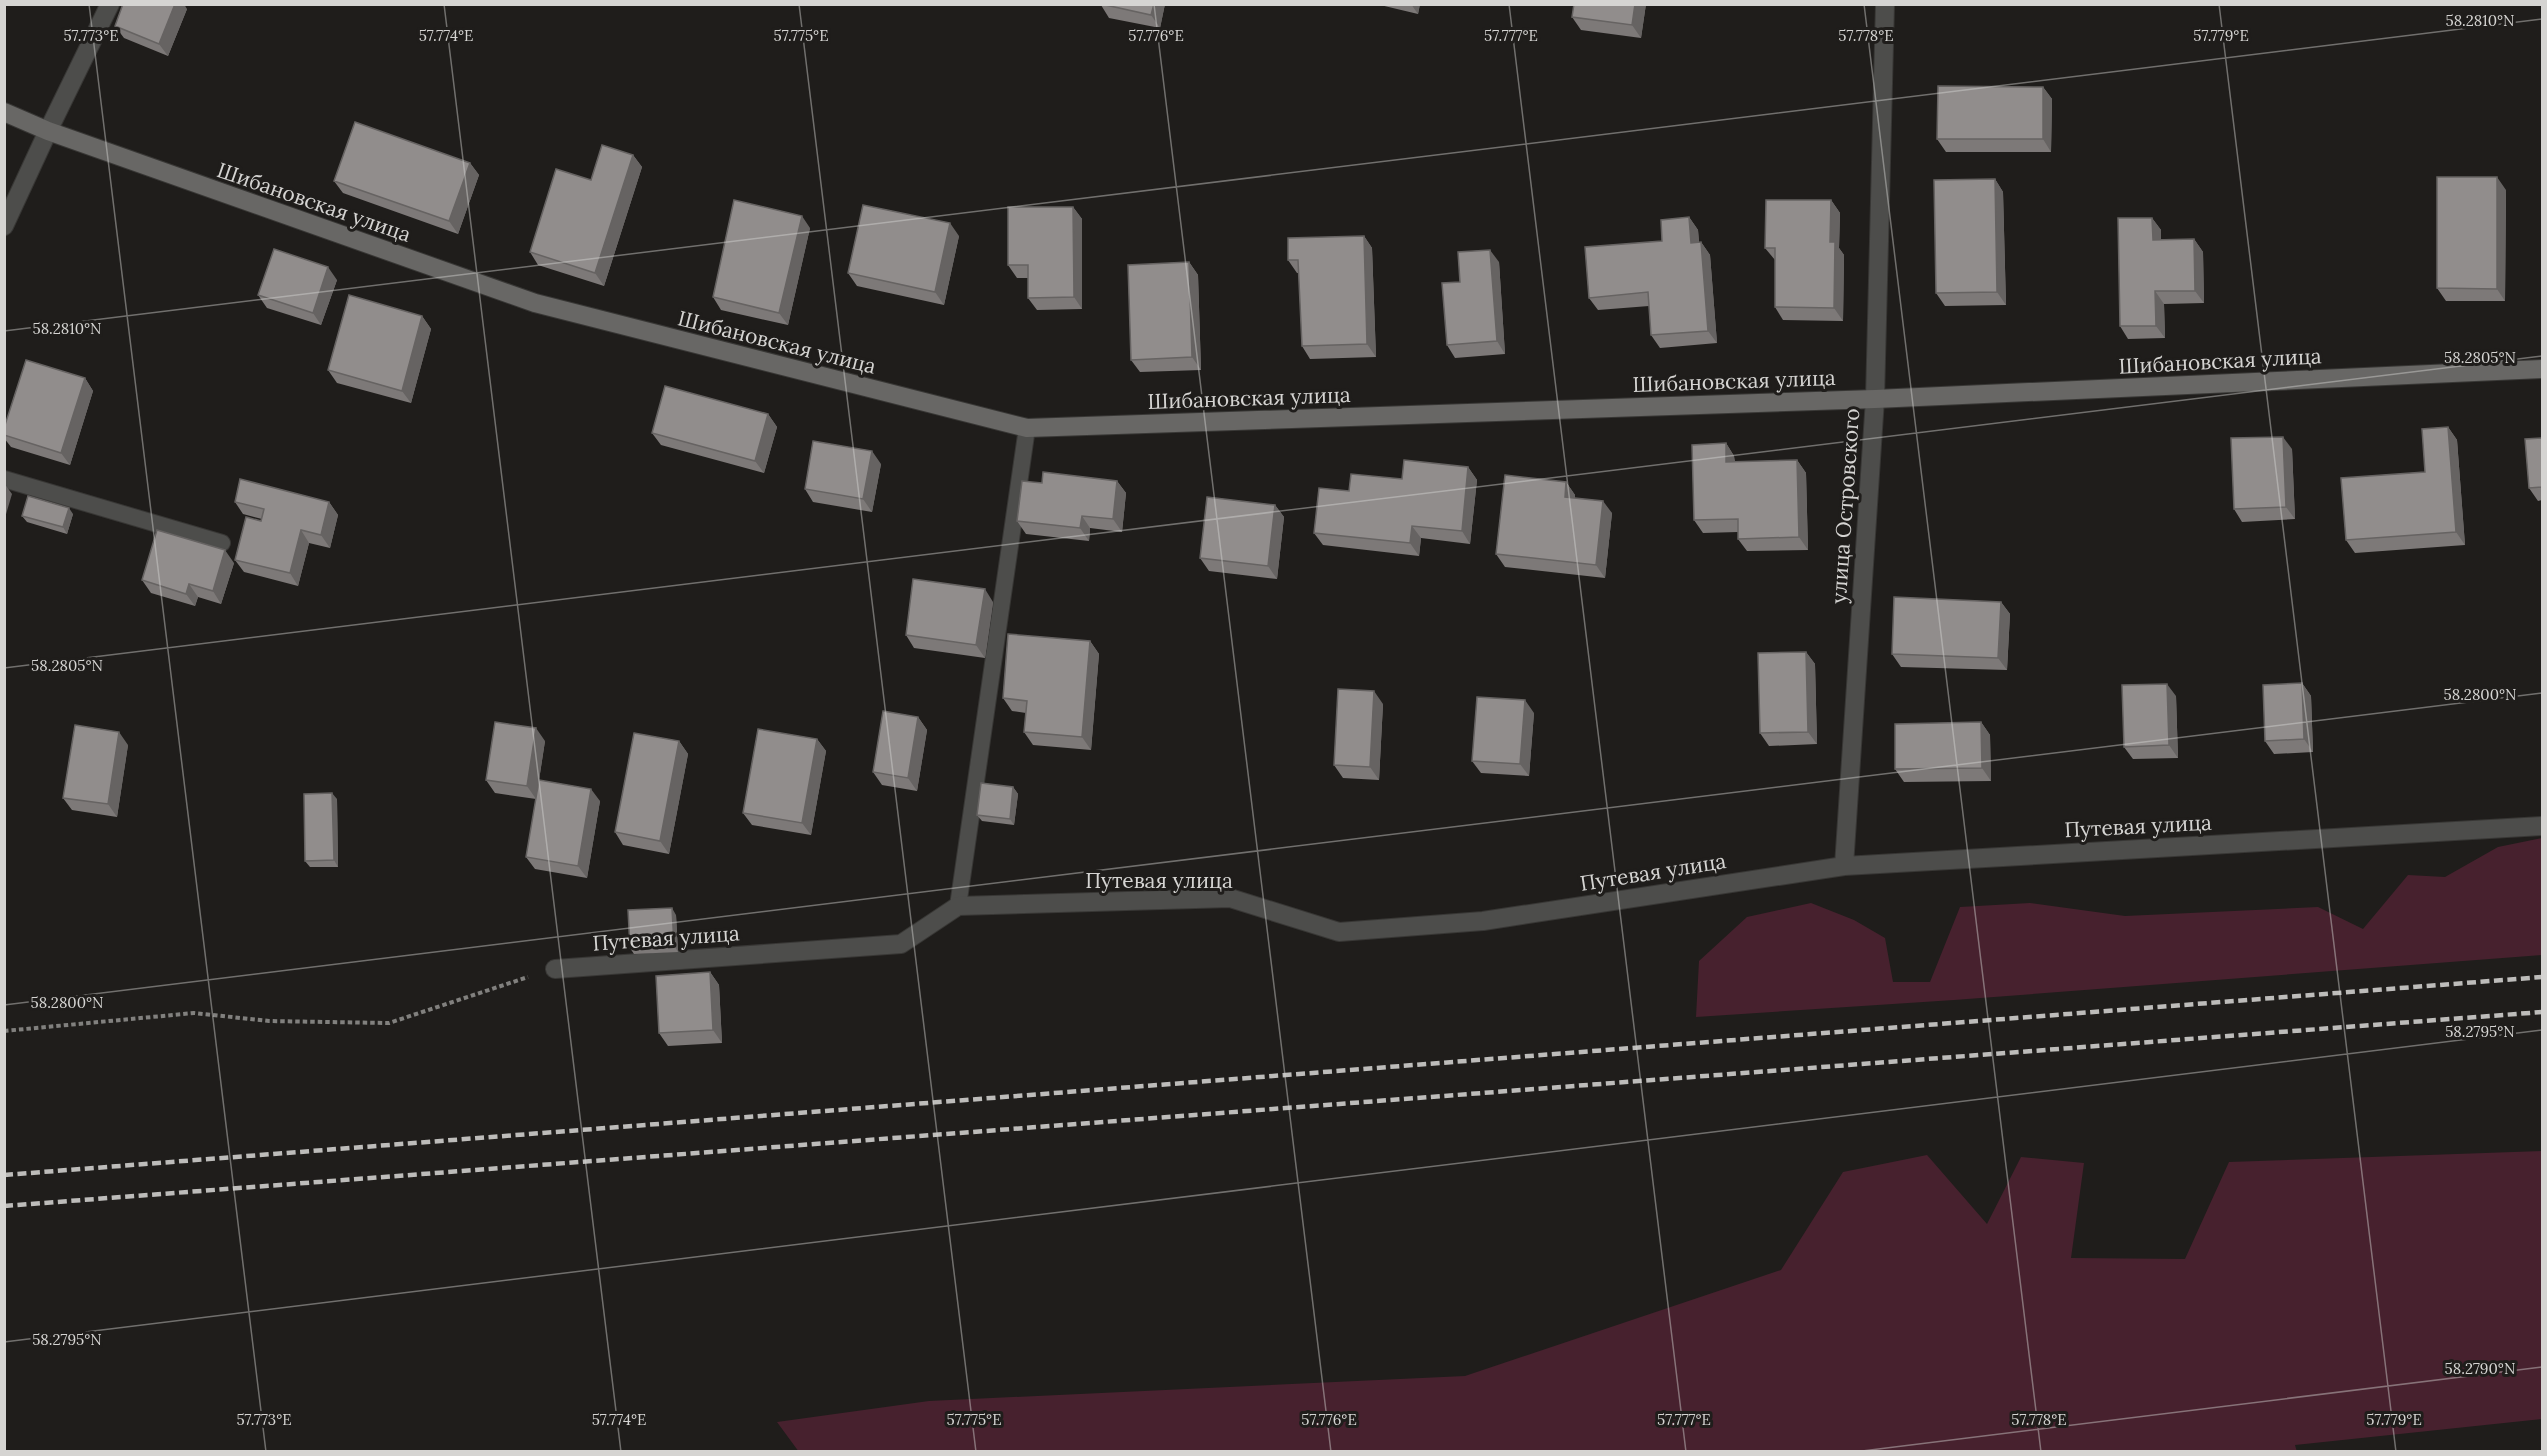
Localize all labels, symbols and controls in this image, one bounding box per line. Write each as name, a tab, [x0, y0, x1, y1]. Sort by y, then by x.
text: 58.2810°N	[2445, 11, 2515, 30]
text: 57.773°E	[63, 26, 119, 45]
text: 57.774°E	[419, 26, 473, 45]
text: 57.775°E	[773, 26, 829, 45]
text: 57.776°E	[1128, 26, 1184, 45]
text: 57.777°E	[1484, 26, 1538, 45]
text: 57.778°E	[1838, 26, 1894, 45]
text: 57.779°E	[2193, 26, 2249, 45]
street label: Шибановская улица	[214, 156, 415, 248]
street label: Шибановская улица	[675, 304, 879, 380]
text: 58.2810°N	[32, 319, 102, 338]
street label: Шибановская улица	[2118, 342, 2322, 380]
text: 58.2805°N	[2444, 348, 2516, 367]
street label: Шибановская улица	[1632, 364, 1836, 398]
street label: Шибановская улица	[1147, 381, 1351, 415]
street label: улица Островского	[1825, 407, 1865, 605]
text: 58.2805°N	[31, 656, 103, 675]
text: 58.2800°N	[2444, 685, 2516, 704]
street label: Путевая улица	[2064, 809, 2213, 843]
street label: Путевая улица	[1578, 847, 1728, 897]
street label: Путевая улица	[1085, 867, 1233, 894]
street label: Путевая улица	[591, 919, 741, 957]
text: 58.2800°N	[31, 993, 103, 1012]
text: 58.2795°N	[2445, 1022, 2515, 1041]
text: 58.2795°N	[32, 1330, 102, 1349]
text: 58.2790°N	[2445, 1359, 2515, 1378]
text: 57.773°E	[236, 1410, 292, 1429]
text: 57.774°E	[592, 1410, 646, 1429]
text: 57.775°E	[946, 1410, 1002, 1429]
text: 57.776°E	[1301, 1410, 1357, 1429]
text: 57.777°E	[1657, 1410, 1711, 1429]
text: 57.778°E	[2011, 1410, 2067, 1429]
text: 57.779°E	[2366, 1410, 2422, 1429]

